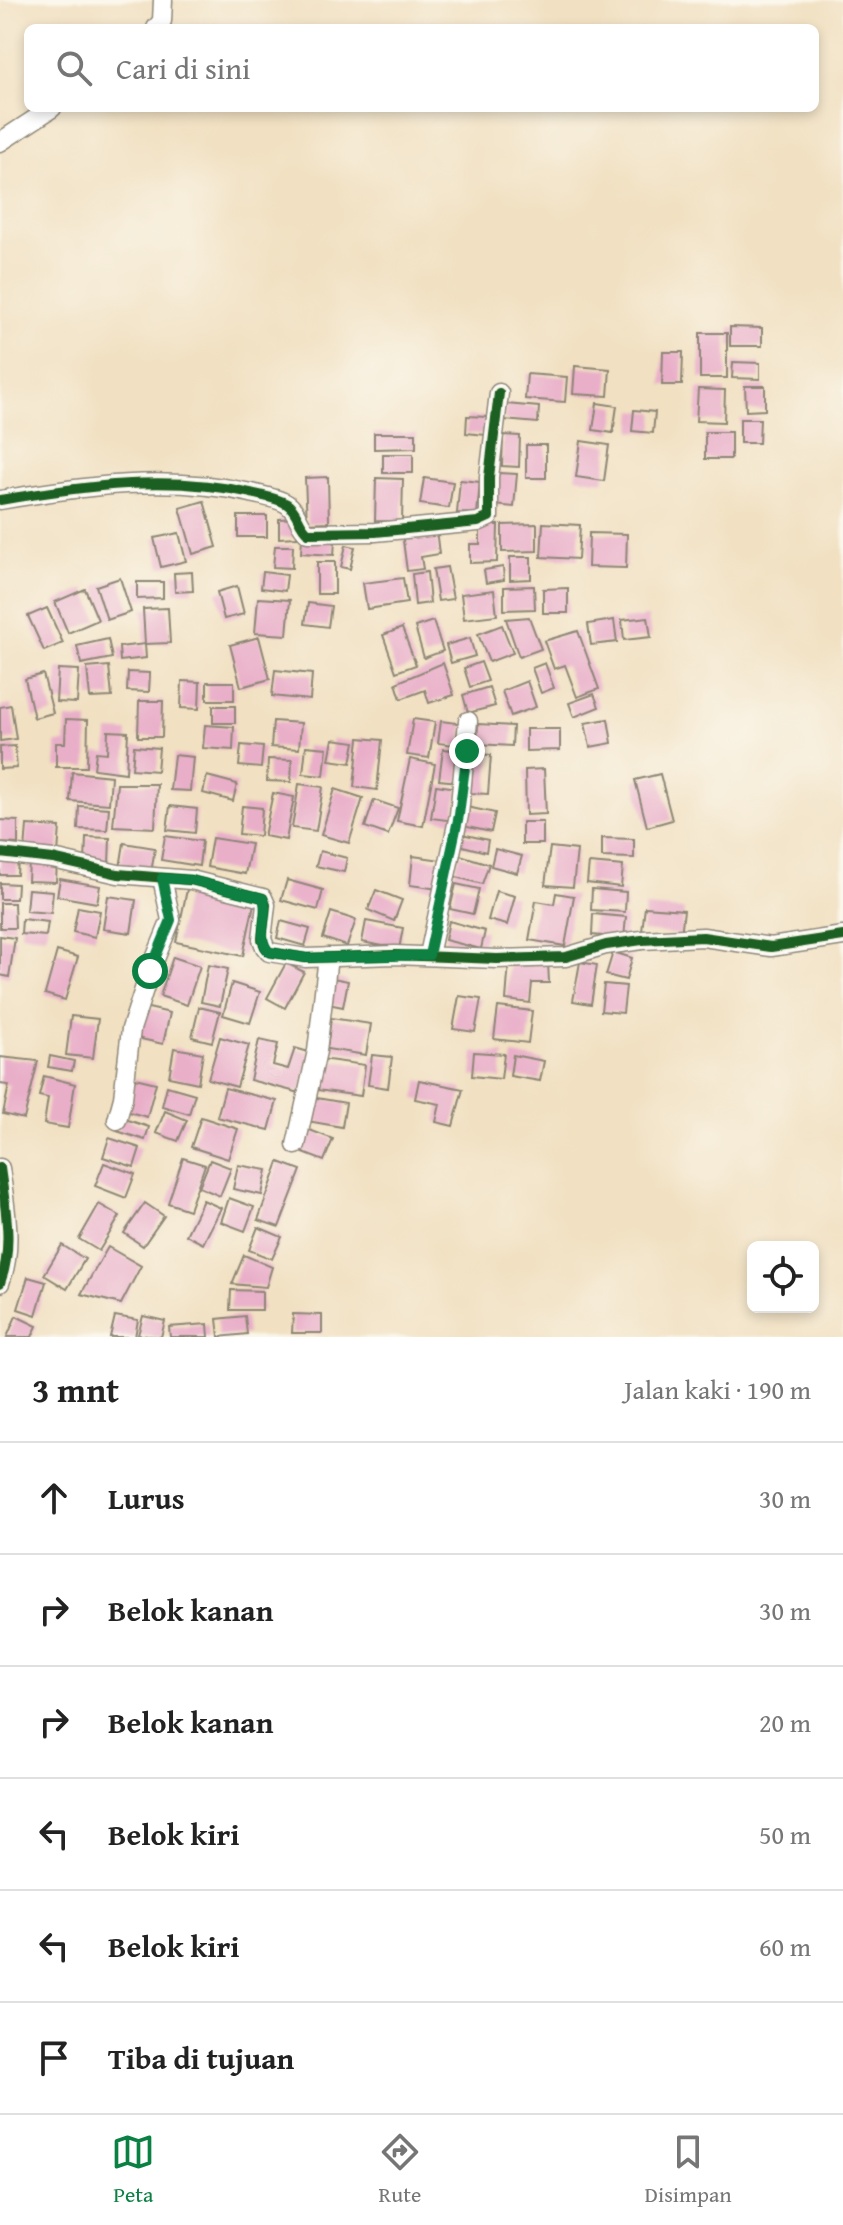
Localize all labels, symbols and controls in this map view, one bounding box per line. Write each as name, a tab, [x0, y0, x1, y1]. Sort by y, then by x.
search box	[24, 24, 819, 112]
icon: search	[52, 46, 96, 90]
text: Cari di sini	[116, 46, 251, 90]
route end	[449, 733, 485, 769]
route start	[132, 953, 168, 989]
map controls	[747, 1241, 819, 1313]
button: locate	[747, 1241, 819, 1313]
text: 3 mnt	[32, 1365, 119, 1414]
text: Jalan kaki · 190 m	[624, 1370, 811, 1409]
icon: ahead	[32, 1476, 76, 1520]
text: Lurus	[108, 1476, 185, 1520]
text: 30 m	[759, 1479, 811, 1518]
icon: right	[32, 1588, 76, 1632]
text: Belok kanan	[108, 1588, 273, 1632]
text: 30 m	[759, 1591, 811, 1630]
icon: right	[32, 1700, 76, 1744]
text: Belok kanan	[108, 1700, 273, 1744]
text: 20 m	[759, 1703, 811, 1742]
icon: left	[32, 1812, 76, 1856]
text: Belok kiri	[108, 1812, 240, 1856]
text: 50 m	[759, 1815, 811, 1854]
icon: left	[32, 1924, 76, 1968]
text: Belok kiri	[108, 1924, 240, 1968]
text: 60 m	[759, 1927, 811, 1966]
icon: arrive	[32, 2036, 76, 2080]
text: Tiba di tujuan	[108, 2036, 294, 2080]
tab: Peta	[111, 2130, 155, 2210]
tab: Rute	[378, 2130, 422, 2210]
tab: Disimpan	[645, 2130, 732, 2210]

